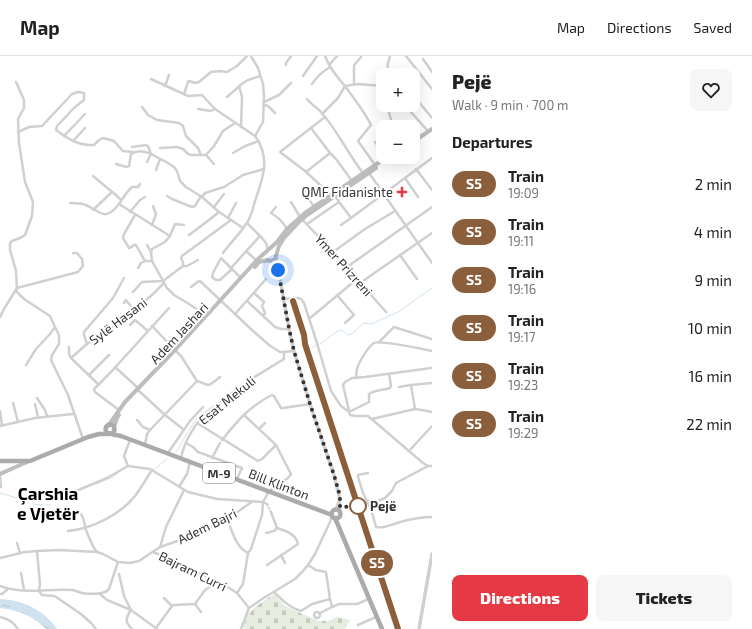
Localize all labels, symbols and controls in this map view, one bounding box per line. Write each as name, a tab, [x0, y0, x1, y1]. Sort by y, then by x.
text: Map	[20, 16, 60, 39]
text: Map	[557, 19, 585, 36]
text: Directions	[607, 19, 672, 36]
text: Saved	[694, 19, 732, 36]
map controls	[376, 68, 420, 164]
button: +	[376, 68, 420, 112]
button: heart	[690, 69, 732, 111]
text: Pejë	[452, 70, 492, 93]
text: Walk · 9 min · 700 m	[452, 97, 569, 113]
button: −	[376, 120, 420, 164]
text: Departures	[452, 133, 532, 151]
text: Train	[508, 167, 544, 185]
text: S5	[466, 175, 482, 192]
text: 2 min	[695, 175, 732, 193]
place label: QMF Fidanishte	[302, 184, 393, 200]
text: 19:09	[508, 185, 539, 201]
marker: QMF Fidanishte	[396, 186, 408, 198]
text: Train	[508, 215, 544, 233]
text: S5	[466, 223, 482, 240]
text: 4 min	[694, 223, 732, 241]
street label: Ymer Prizreni	[312, 231, 376, 299]
text: 19:11	[508, 233, 534, 249]
your location	[268, 260, 288, 280]
text: Train	[508, 263, 544, 281]
text: S5	[466, 271, 482, 288]
text: 9 min	[694, 271, 732, 289]
text: 19:16	[508, 281, 536, 297]
street label: Sylë Hasani	[86, 294, 150, 348]
street label: Adem Jashari	[147, 299, 211, 367]
text: Train	[508, 311, 544, 329]
text: S5	[466, 319, 482, 336]
text: 10 min	[688, 319, 732, 337]
text: 19:17	[508, 329, 536, 345]
text: Train	[508, 359, 544, 377]
text: S5	[466, 367, 482, 384]
text: 16 min	[689, 367, 732, 385]
street label: Esat Mekuli	[195, 372, 259, 428]
text: 19:23	[508, 377, 538, 393]
text: Train	[508, 407, 544, 425]
text: S5	[466, 415, 482, 432]
text: 22 min	[686, 415, 732, 433]
text: 19:29	[508, 425, 538, 441]
road number: M-9	[203, 463, 235, 483]
street label: Bill Klinton	[246, 465, 312, 503]
district label: Çarshia e Vjetër	[17, 483, 80, 524]
marker: Pejë	[349, 497, 367, 515]
place label: Pejë	[370, 498, 396, 514]
street label: Adem Bajri	[175, 505, 239, 547]
street label: Bajram Curri	[156, 548, 230, 594]
line badge: S5	[359, 550, 395, 576]
text: S5	[369, 554, 385, 571]
button: Directions	[452, 575, 588, 621]
button: Tickets	[596, 575, 732, 621]

